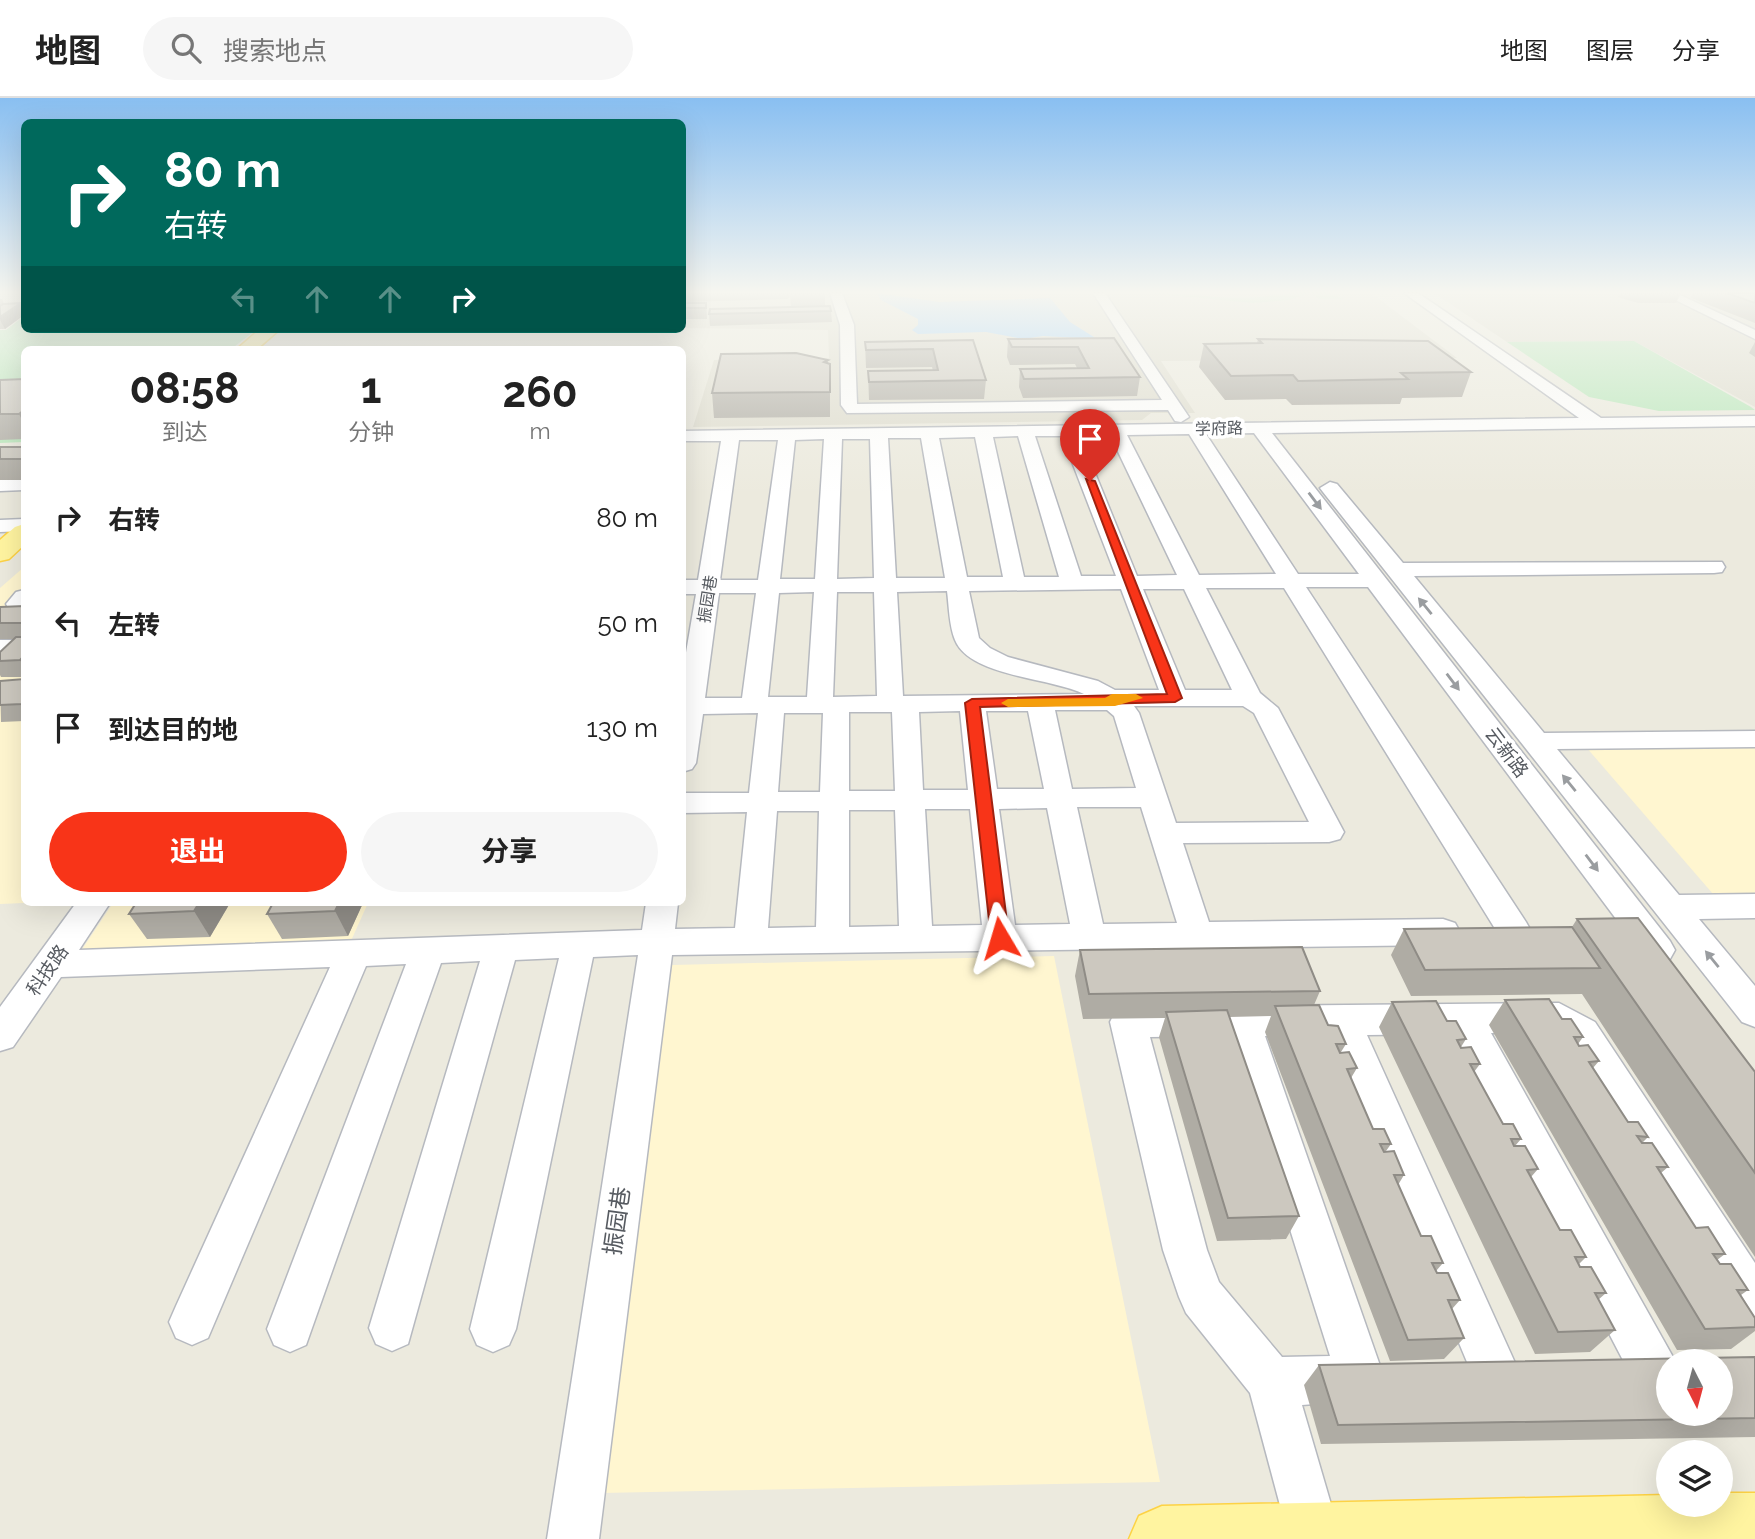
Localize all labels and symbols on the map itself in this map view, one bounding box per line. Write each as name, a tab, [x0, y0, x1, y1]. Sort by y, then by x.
pin	[1060, 409, 1120, 481]
street label: 学府路	[1195, 419, 1243, 438]
one-way arrow	[1308, 492, 1323, 510]
street label: 振园巷	[694, 574, 721, 624]
one-way arrow	[1418, 597, 1433, 615]
one-way arrow	[1446, 673, 1461, 691]
street label: 云新路	[1481, 723, 1533, 781]
one-way arrow	[1561, 774, 1576, 792]
one-way arrow	[1584, 854, 1598, 872]
position arrow	[963, 901, 1037, 975]
street label: 科技路	[22, 940, 72, 1000]
one-way arrow	[1705, 951, 1720, 968]
street label: 振园巷	[598, 1185, 635, 1257]
north arrow	[1656, 1349, 1732, 1426]

